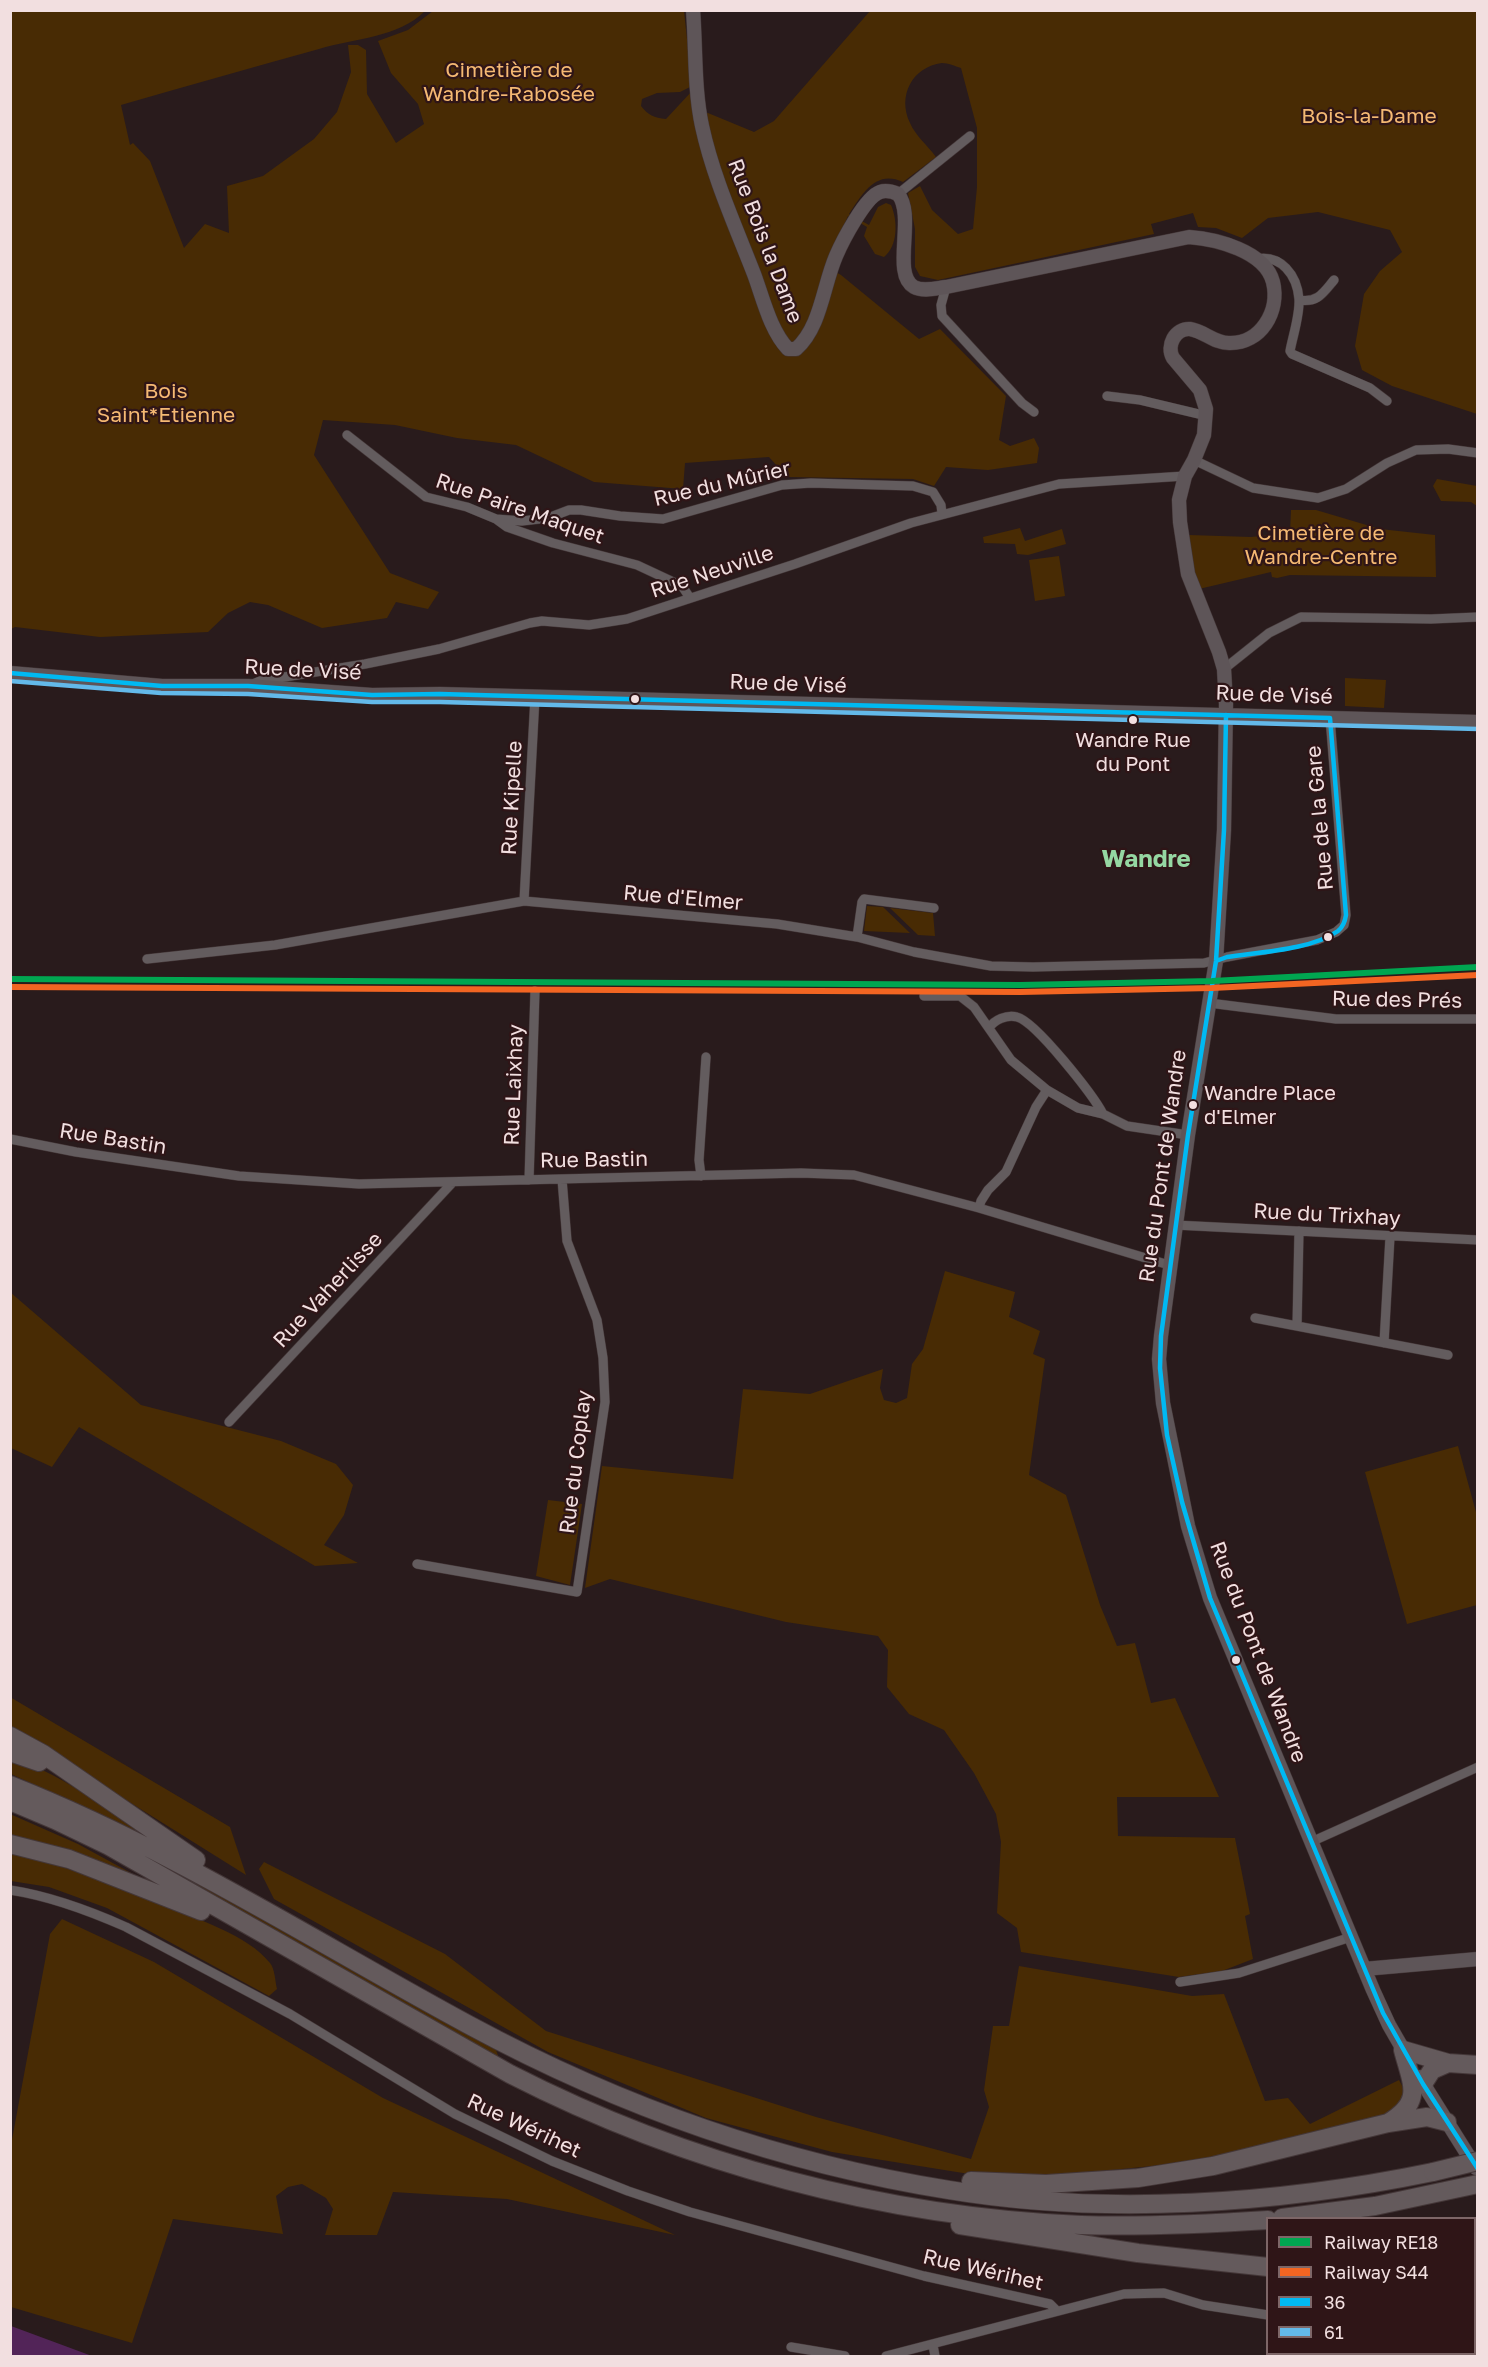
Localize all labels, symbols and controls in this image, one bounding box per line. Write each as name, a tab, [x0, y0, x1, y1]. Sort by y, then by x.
park label: Cimetière de Wandre-Rabosée	[423, 57, 595, 107]
park label: Bois-la-Dame	[1301, 103, 1437, 129]
street label: Rue Bois la Dame	[722, 155, 808, 327]
park label: Bois Saint*Etienne	[97, 378, 235, 428]
street label: Rue du Mûrier	[651, 456, 793, 512]
street label: Rue Paire Maquet	[432, 468, 608, 550]
park label: Cimetière de Wandre-Centre	[1245, 520, 1397, 570]
street label: Rue Neuville	[647, 540, 777, 604]
street label: Rue de Visé	[244, 654, 362, 686]
street label: Rue de Visé	[729, 669, 847, 699]
street label: Rue de Visé	[1215, 680, 1333, 710]
unlabelled marker	[629, 693, 641, 705]
marker: Wandre Rue du Pont	[1127, 714, 1139, 726]
place label: Wandre Rue du Pont	[1075, 729, 1191, 776]
street label: Rue Kipelle	[496, 740, 528, 856]
street label: Rue de la Gare	[1301, 745, 1339, 891]
district label: Wandre	[1101, 845, 1191, 873]
street label: Rue d'Elmer	[622, 880, 744, 916]
unlabelled marker	[1322, 931, 1334, 943]
street label: Rue des Prés	[1332, 986, 1462, 1014]
street label: Rue Laixhay	[499, 1024, 529, 1146]
street label: Rue du Pont de Wandre	[1134, 1048, 1192, 1284]
place label: Wandre Place d'Elmer	[1204, 1082, 1336, 1129]
marker: Wandre Place d'Elmer	[1187, 1099, 1199, 1111]
street label: Rue Bastin	[58, 1118, 168, 1160]
street label: Rue Bastin	[540, 1146, 648, 1174]
street label: Rue du Trixhay	[1253, 1199, 1401, 1231]
street label: Rue Vaherlisse	[268, 1227, 388, 1353]
street label: Rue du Coplay	[555, 1389, 597, 1535]
street label: Rue du Pont de Wandre	[1204, 1538, 1312, 1766]
unlabelled marker	[1230, 1654, 1242, 1666]
street label: Rue Wérihet	[463, 2089, 585, 2163]
legend	[1266, 2217, 1476, 2355]
text: Railway RE18	[1324, 2231, 1438, 2253]
street label: Rue Wérihet	[920, 2244, 1046, 2296]
text: Railway S44	[1324, 2261, 1429, 2283]
text: 36	[1324, 2291, 1345, 2313]
text: 61	[1324, 2321, 1344, 2343]

